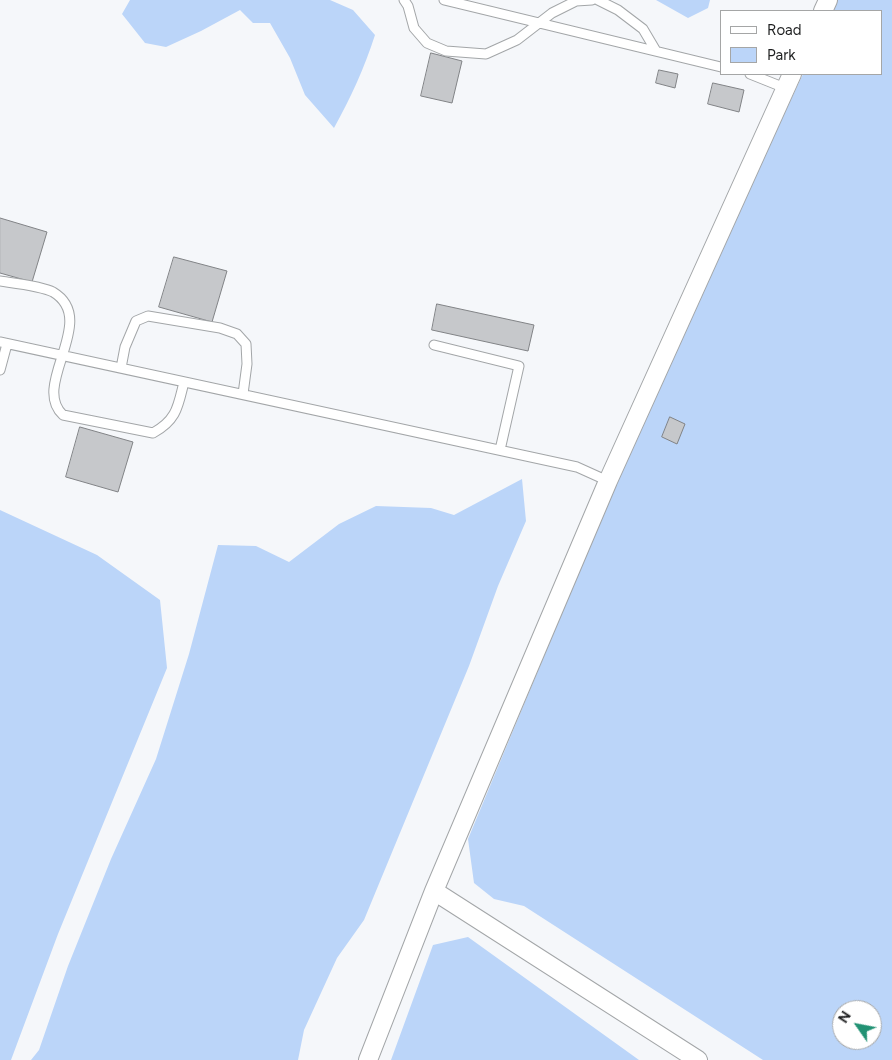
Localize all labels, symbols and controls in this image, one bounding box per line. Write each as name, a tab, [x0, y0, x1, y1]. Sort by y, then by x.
legend	[720, 10, 882, 75]
text: Road	[767, 21, 802, 39]
text: Park	[767, 46, 796, 64]
north arrow	[832, 1000, 882, 1050]
text: N	[835, 1008, 855, 1026]

